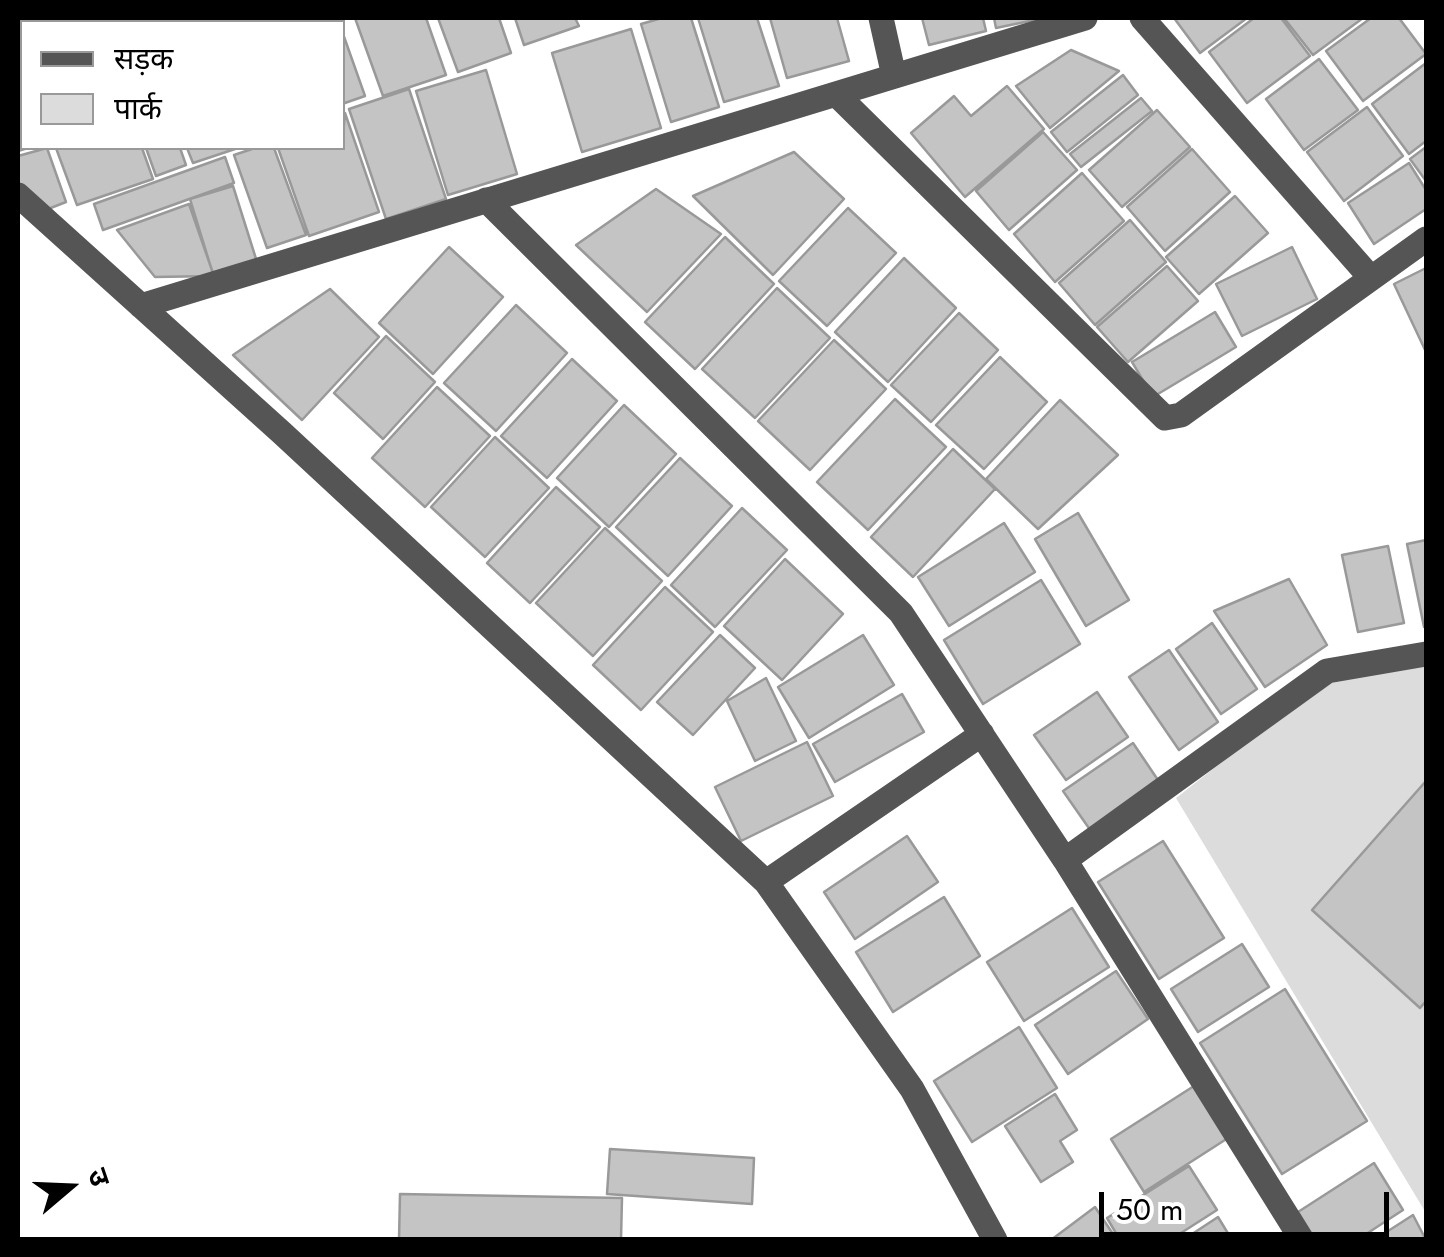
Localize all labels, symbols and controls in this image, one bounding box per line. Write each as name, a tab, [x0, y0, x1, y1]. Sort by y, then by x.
legend	[20, 20, 345, 150]
text: सड़क	[114, 37, 173, 80]
text: पार्क	[114, 87, 162, 130]
north arrow	[20, 1137, 120, 1237]
text: उ	[77, 1163, 121, 1191]
scale bar	[1104, 1172, 1394, 1234]
text: 50 m	[1116, 1188, 1183, 1231]

